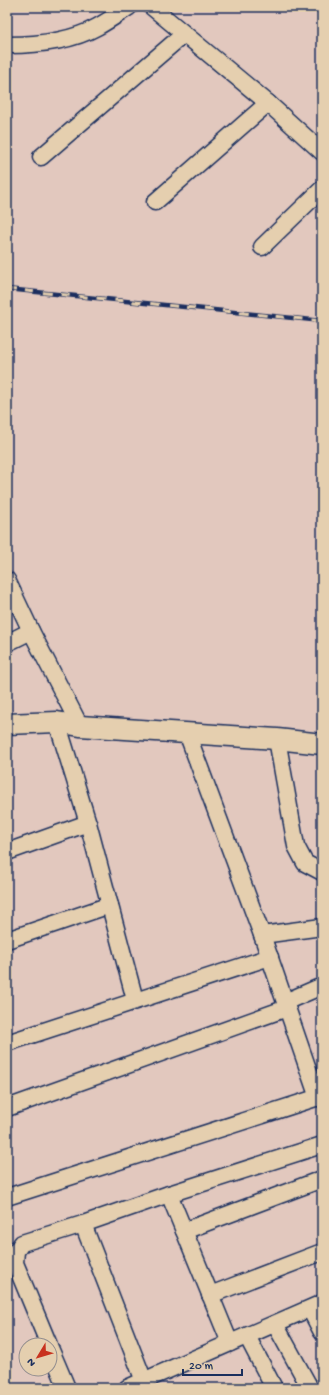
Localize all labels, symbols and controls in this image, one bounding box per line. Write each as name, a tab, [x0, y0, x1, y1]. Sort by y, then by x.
north arrow	[18, 1337, 58, 1377]
scale bar	[183, 1351, 242, 1377]
text: N	[25, 1355, 39, 1368]
text: 20 m	[189, 1360, 214, 1374]

